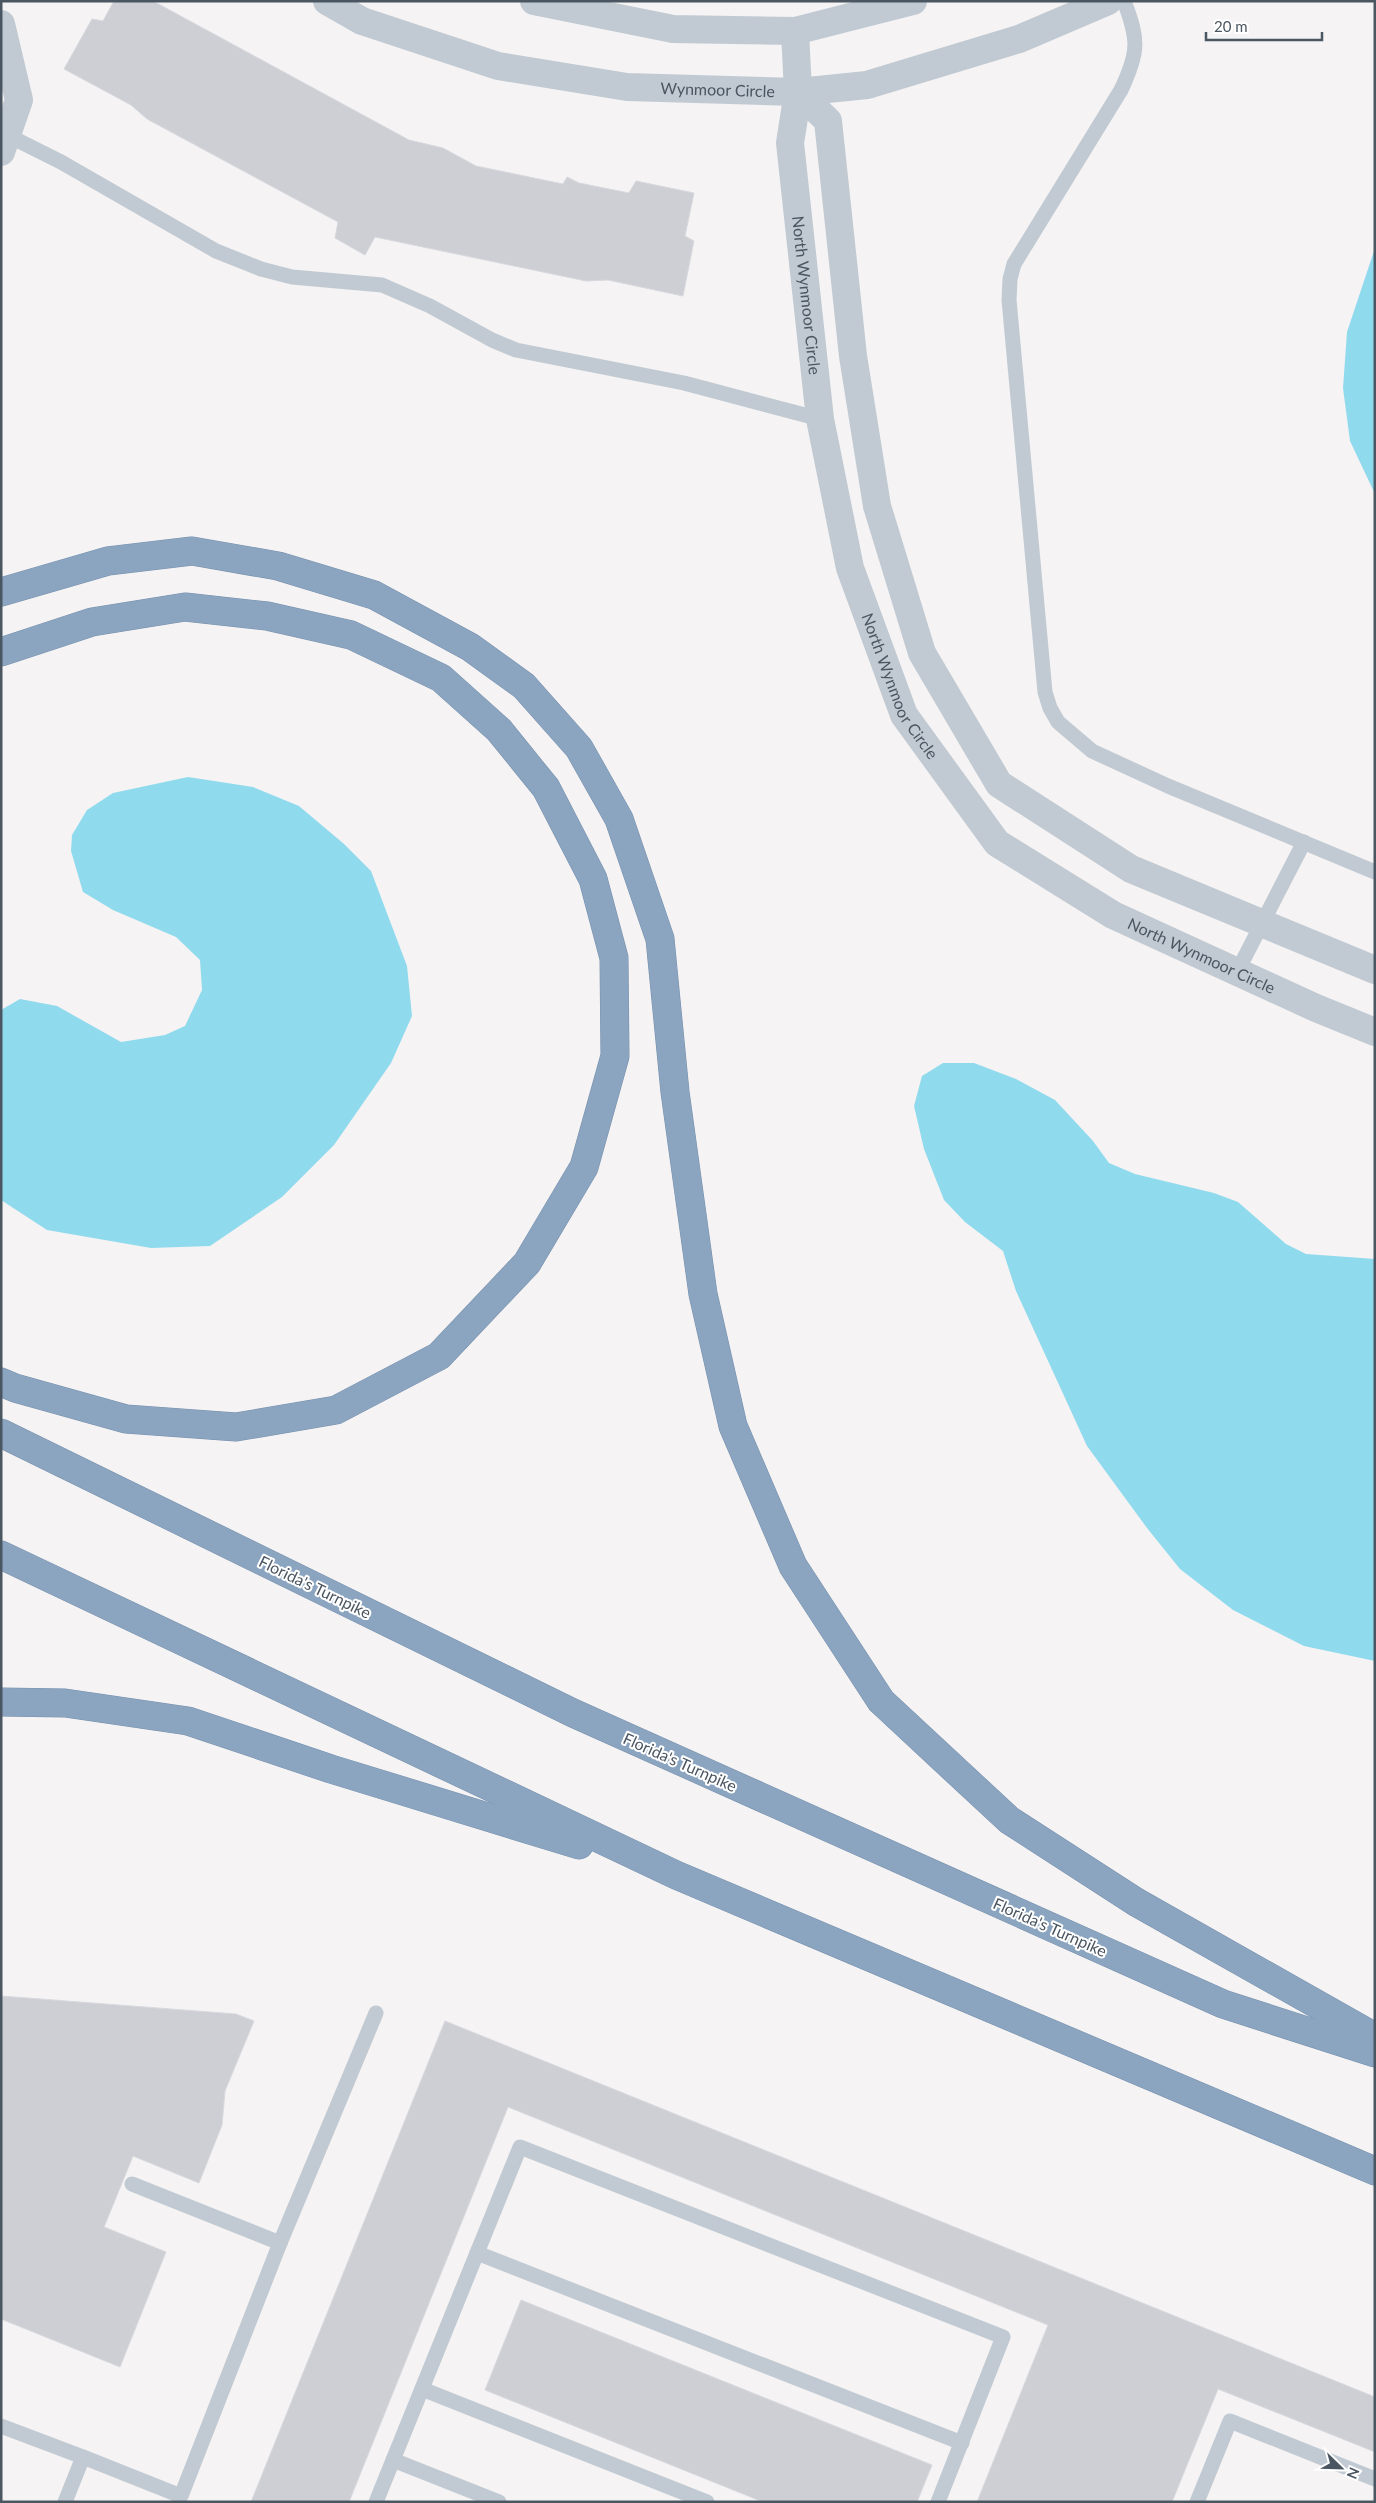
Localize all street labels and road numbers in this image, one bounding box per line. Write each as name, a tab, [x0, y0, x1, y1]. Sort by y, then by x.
street label: Wynmoor Circle	[660, 78, 775, 100]
street label: North Wynmoor Circle	[789, 215, 825, 376]
street label: North Wynmoor Circle	[858, 610, 943, 762]
street label: North Wynmoor Circle	[1125, 913, 1278, 997]
street label: Florida's Turnpike	[256, 1551, 374, 1622]
street label: Florida's Turnpike	[621, 1728, 740, 1795]
street label: Florida's Turnpike	[991, 1893, 1110, 1960]

